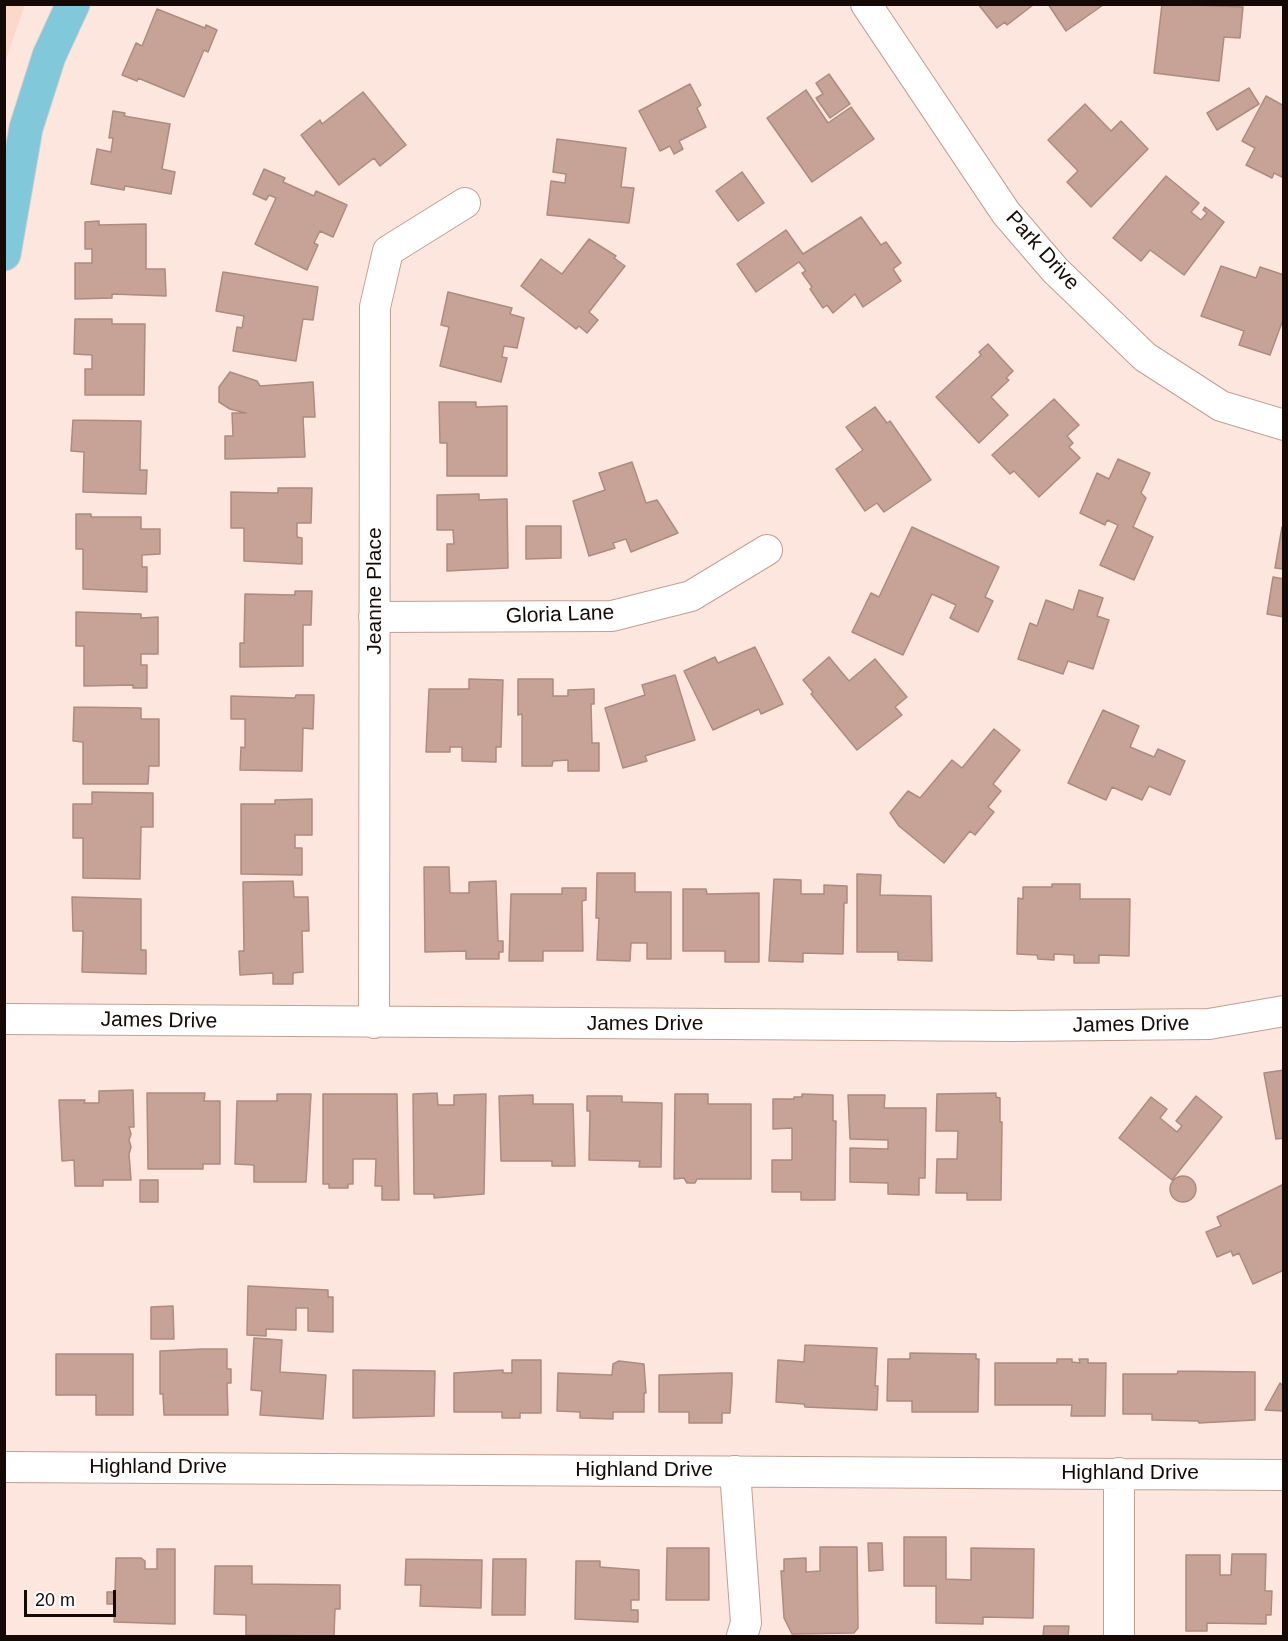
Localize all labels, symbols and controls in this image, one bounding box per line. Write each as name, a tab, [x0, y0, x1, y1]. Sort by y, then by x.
street label: Park Drive	[1000, 206, 1084, 296]
street label: Jeanne Place	[362, 527, 388, 655]
street label: Gloria Lane	[505, 601, 615, 629]
street label: James Drive	[100, 1007, 218, 1035]
street label: James Drive	[587, 1011, 703, 1037]
street label: James Drive	[1072, 1011, 1190, 1039]
street label: Highland Drive	[89, 1454, 227, 1480]
street label: Highland Drive	[575, 1457, 713, 1483]
street label: Highland Drive	[1061, 1460, 1199, 1486]
scale bar	[27, 1578, 118, 1616]
text: 20 m	[35, 1590, 75, 1610]

